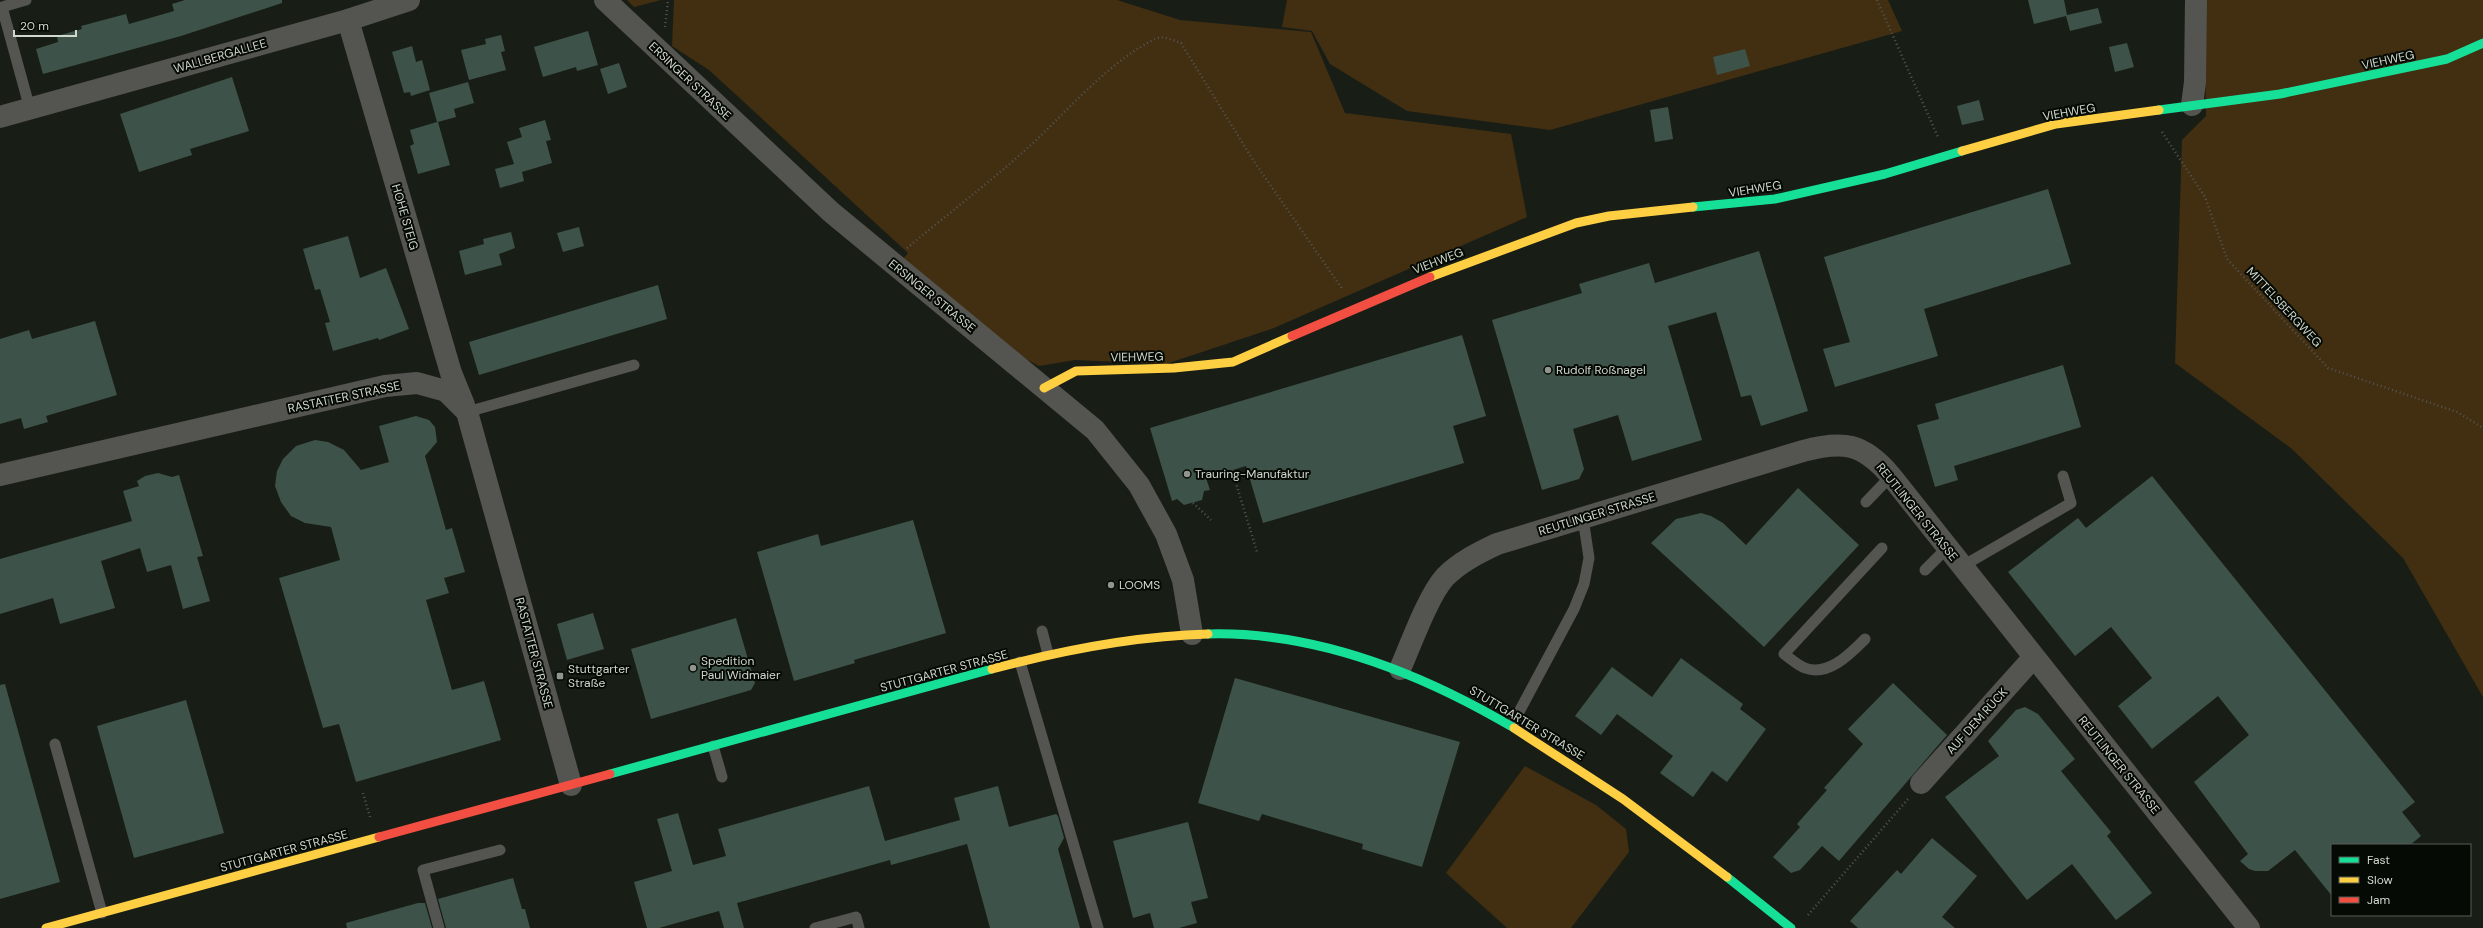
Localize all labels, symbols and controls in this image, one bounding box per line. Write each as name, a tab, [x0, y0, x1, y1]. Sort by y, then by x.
scale bar	[14, 12, 76, 38]
text: 20 m	[20, 18, 49, 34]
street label: WALLBERGALLEE	[172, 35, 268, 77]
street label: ERSINGER STRASSE	[645, 39, 735, 124]
street label: VIEHWEG	[2360, 47, 2416, 73]
street label: VIEHWEG	[2041, 99, 2097, 125]
street label: VIEHWEG	[1727, 177, 1783, 201]
street label: HOHE STEIG	[388, 182, 422, 252]
street label: VIEHWEG	[1410, 244, 1466, 278]
street label: ERSINGER STRASSE	[885, 256, 979, 336]
street label: MITTELSBERGWEG	[2243, 264, 2325, 350]
street label: VIEHWEG	[1110, 349, 1164, 365]
place label: Rudolf Roßnagel	[1556, 362, 1646, 378]
marker: Rudolf Roßnagel	[1543, 365, 1553, 375]
street label: RASTATTER STRASSE	[286, 377, 402, 417]
street label: REUTLINGER STRASSE	[1873, 460, 1962, 564]
place label: Trauring-Manufaktur	[1195, 466, 1310, 482]
marker: Trauring-Manufaktur	[1182, 469, 1192, 479]
street label: REUTLINGER STRASSE	[1537, 489, 1658, 539]
place label: LOOMS	[1119, 577, 1160, 593]
marker: LOOMS	[1106, 580, 1116, 590]
street label: RASTATTER STRASSE	[511, 596, 557, 711]
street label: STUTTGARTER STRASSE	[878, 646, 1010, 696]
place label: Spedition Paul Widmaier	[701, 653, 781, 683]
place label: Stuttgarter Straße	[568, 661, 630, 691]
marker: Spedition Paul Widmaier	[688, 663, 698, 673]
marker: Stuttgarter Straße	[555, 671, 565, 681]
street label: STUTTGARTER STRASSE	[1466, 682, 1588, 764]
street label: AUF DEM RÜCK	[1943, 684, 2011, 758]
street label: REUTLINGER STRASSE	[2075, 713, 2164, 817]
street label: STUTTGARTER STRASSE	[218, 826, 350, 876]
legend	[2331, 844, 2471, 916]
text: Fast	[2367, 852, 2390, 868]
text: Slow	[2367, 872, 2393, 888]
text: Jam	[2367, 892, 2390, 908]

